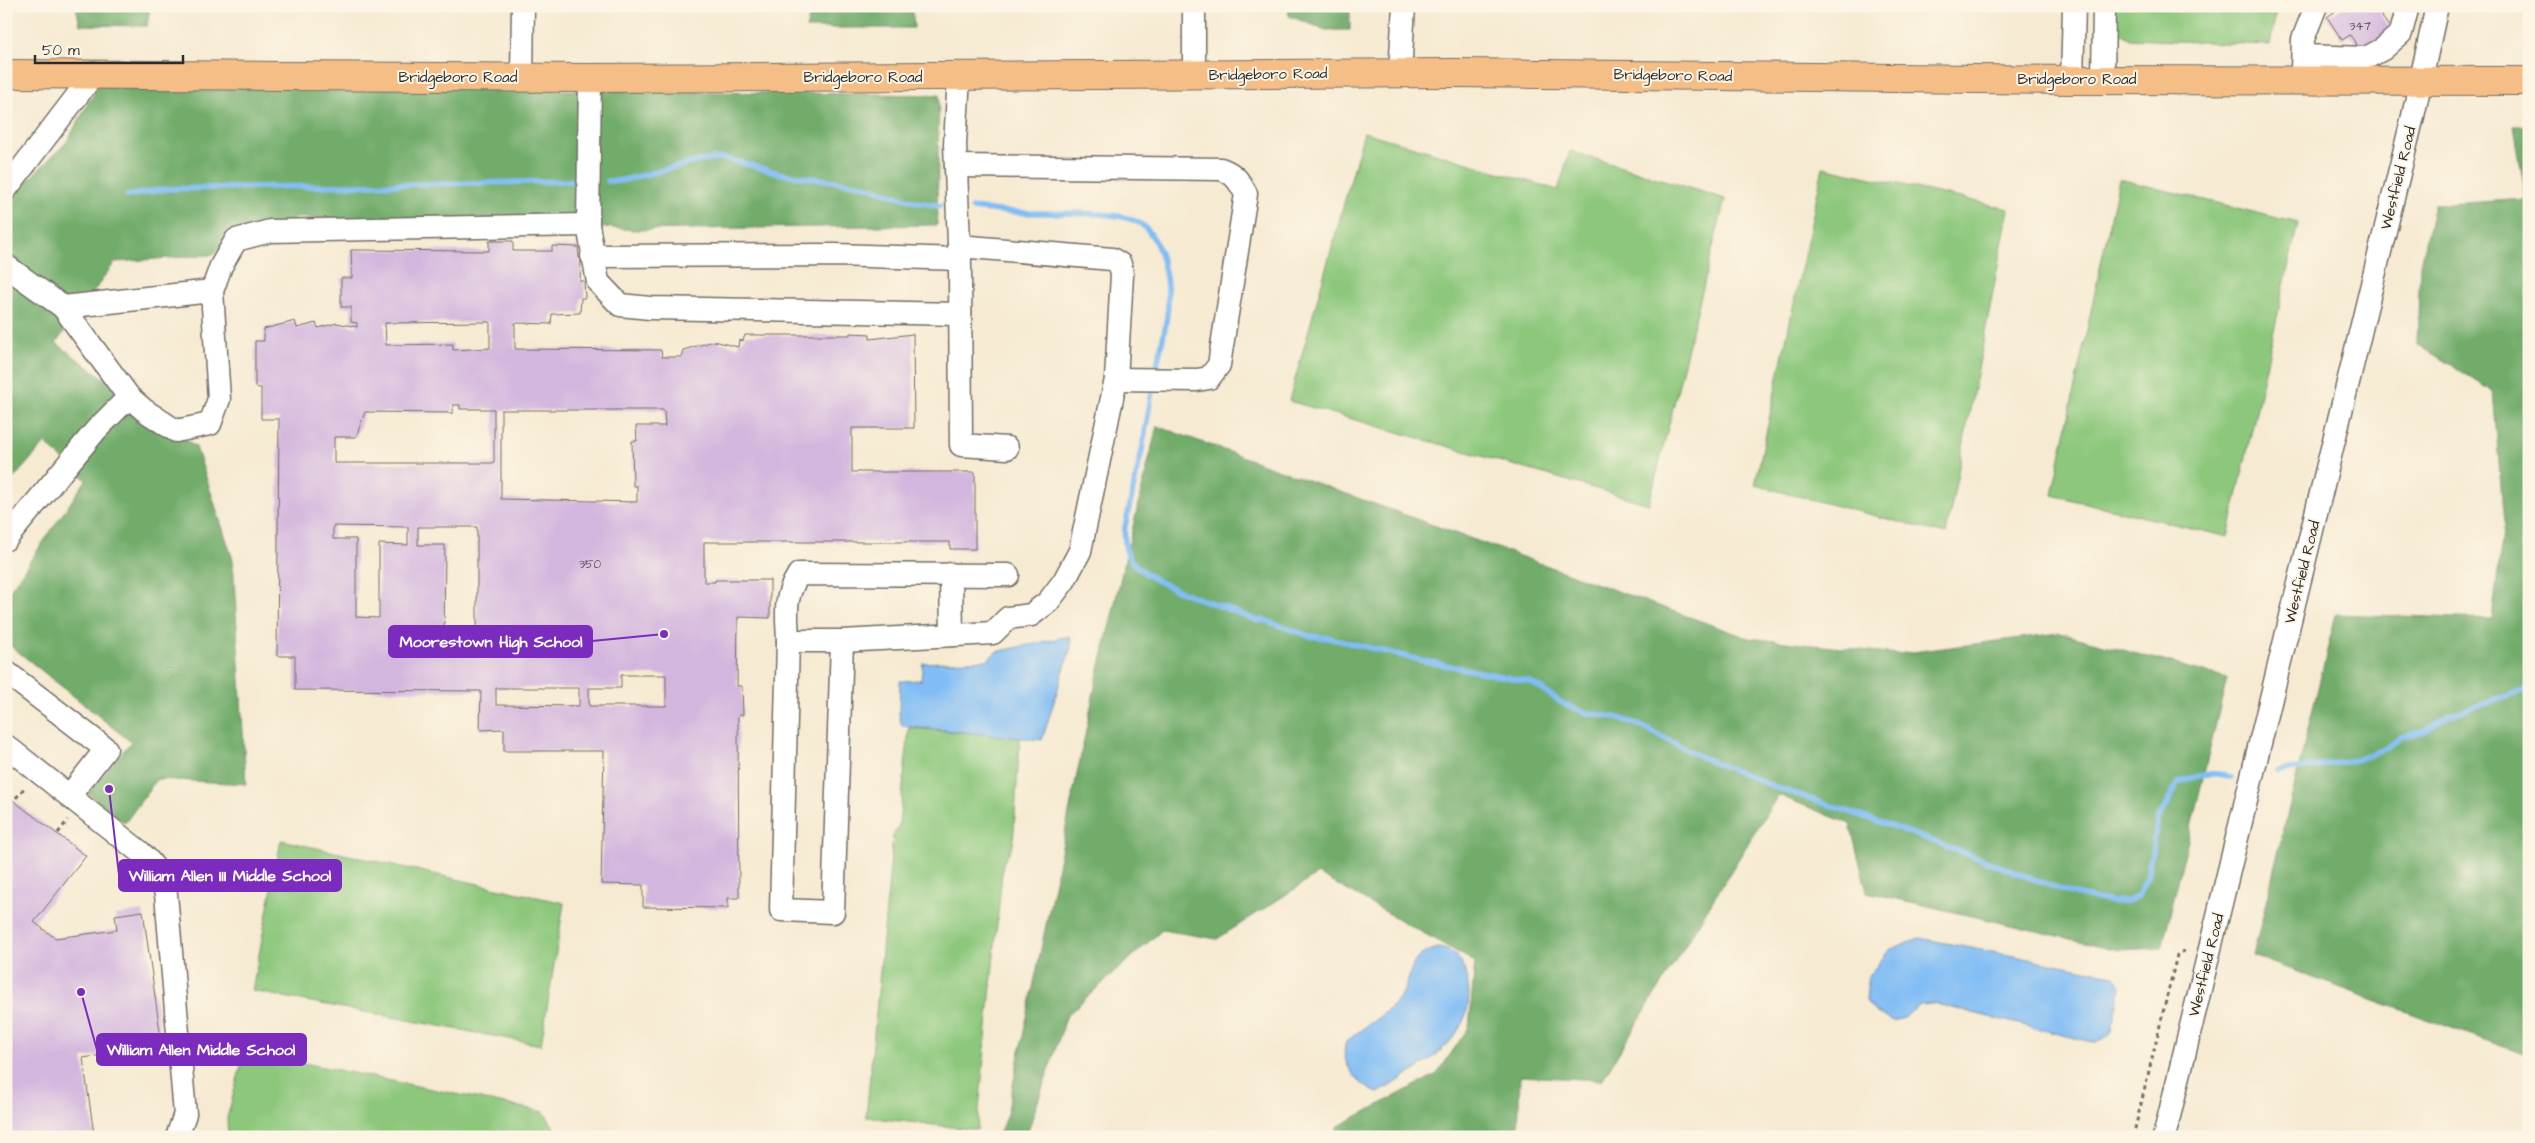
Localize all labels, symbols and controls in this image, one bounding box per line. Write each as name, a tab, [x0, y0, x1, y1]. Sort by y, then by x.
house number: 347	[2349, 18, 2371, 35]
scale bar	[35, 32, 182, 64]
text: 50 m	[42, 40, 80, 61]
street label: Bridgeboro Road	[1208, 63, 1328, 87]
street label: Bridgeboro Road	[1613, 64, 1733, 88]
street label: Bridgeboro Road	[399, 67, 518, 89]
street label: Bridgeboro Road	[804, 67, 923, 89]
street label: Bridgeboro Road	[2018, 69, 2137, 91]
street label: Westfield Road	[2376, 124, 2422, 232]
street label: Westfield Road	[2280, 518, 2326, 626]
house number: 350	[579, 556, 602, 573]
callout: Moorestown High School	[389, 626, 592, 657]
text: Moorestown High School	[399, 631, 583, 655]
callout: William Allen III Middle School	[119, 860, 341, 891]
text: William Allen III Middle School	[128, 865, 332, 887]
street label: Westfield Road	[2184, 911, 2230, 1019]
callout: William Allen Middle School	[97, 1034, 306, 1065]
text: William Allen Middle School	[106, 1039, 296, 1061]

